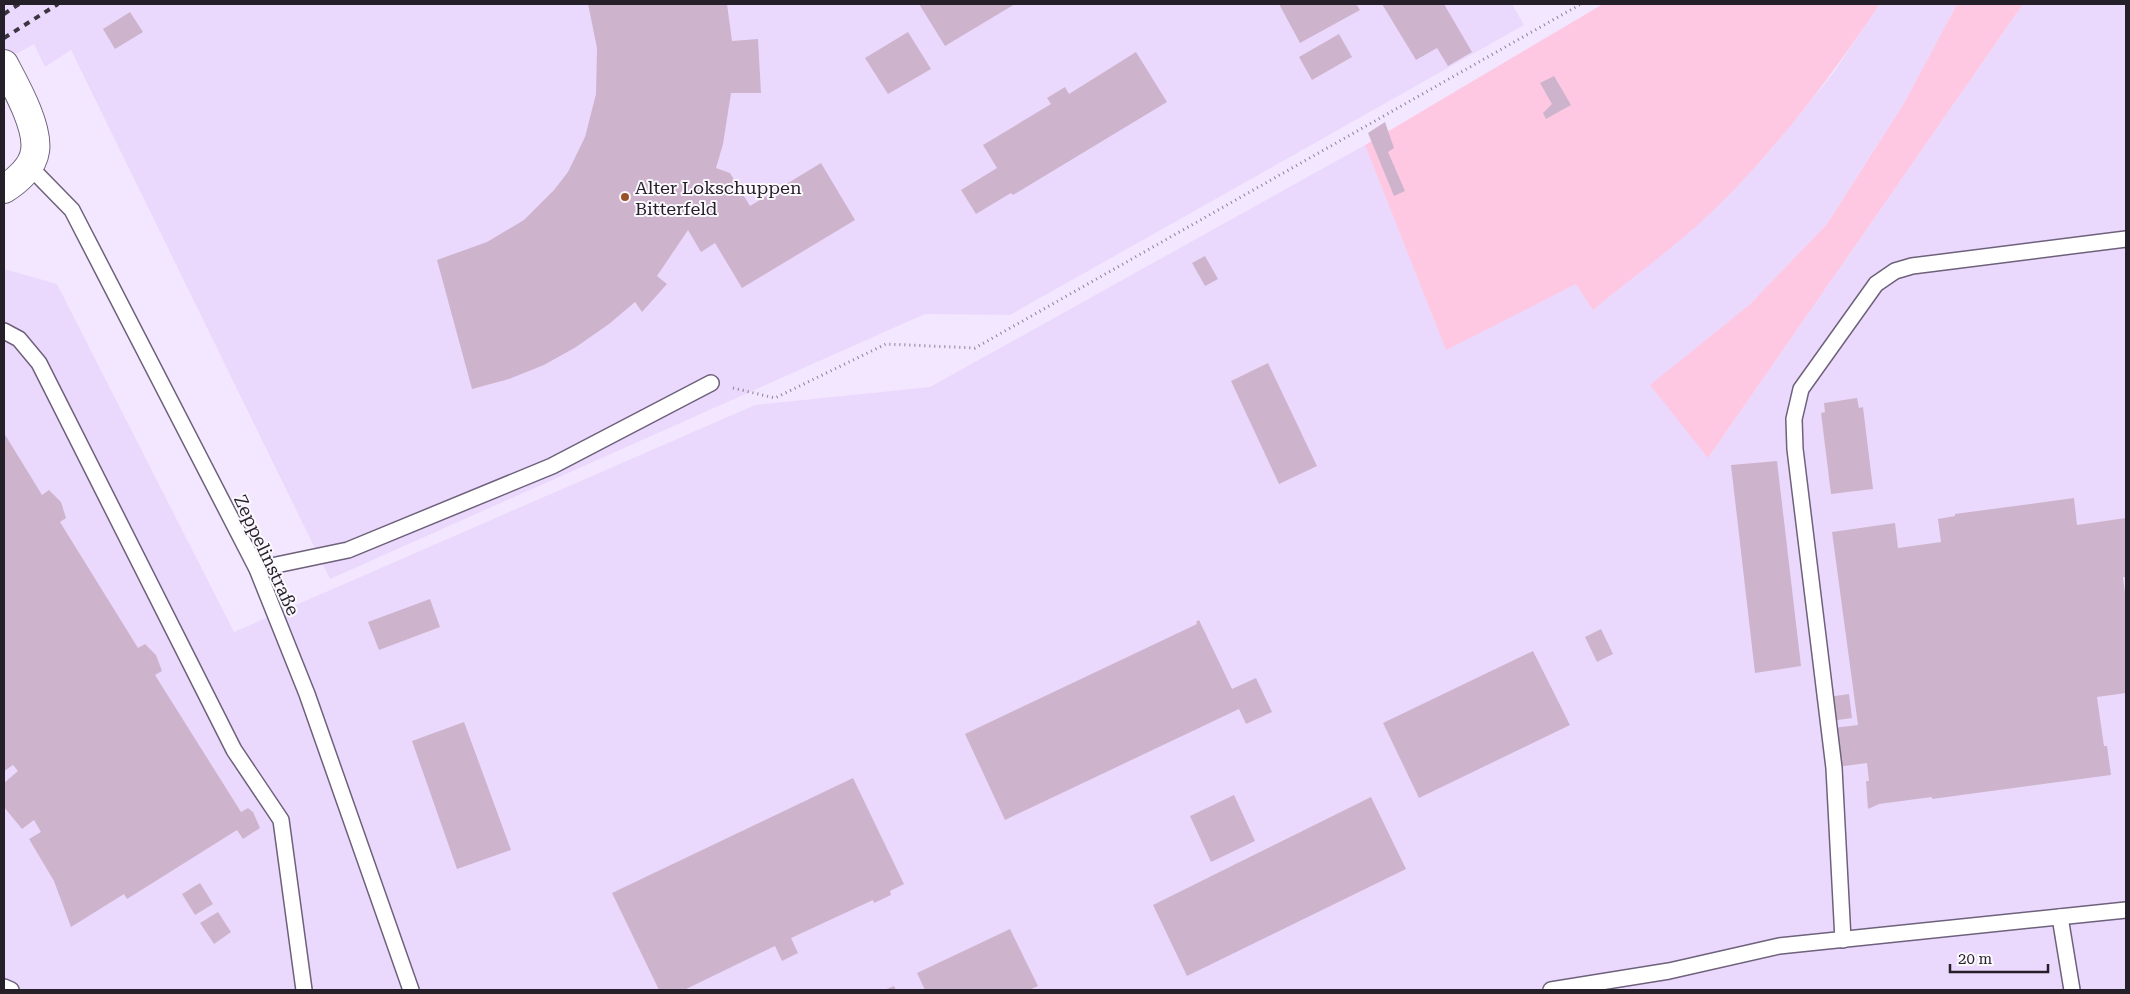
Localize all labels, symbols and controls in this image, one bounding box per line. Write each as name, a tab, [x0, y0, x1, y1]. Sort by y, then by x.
place label: Alter Lokschuppen Bitterfeld	[635, 177, 802, 219]
marker: Alter Lokschuppen Bitterfeld	[619, 191, 631, 203]
street label: Zeppelinstraße	[230, 491, 304, 619]
scale bar	[1950, 942, 2048, 974]
text: 20 m	[1958, 950, 1993, 968]

